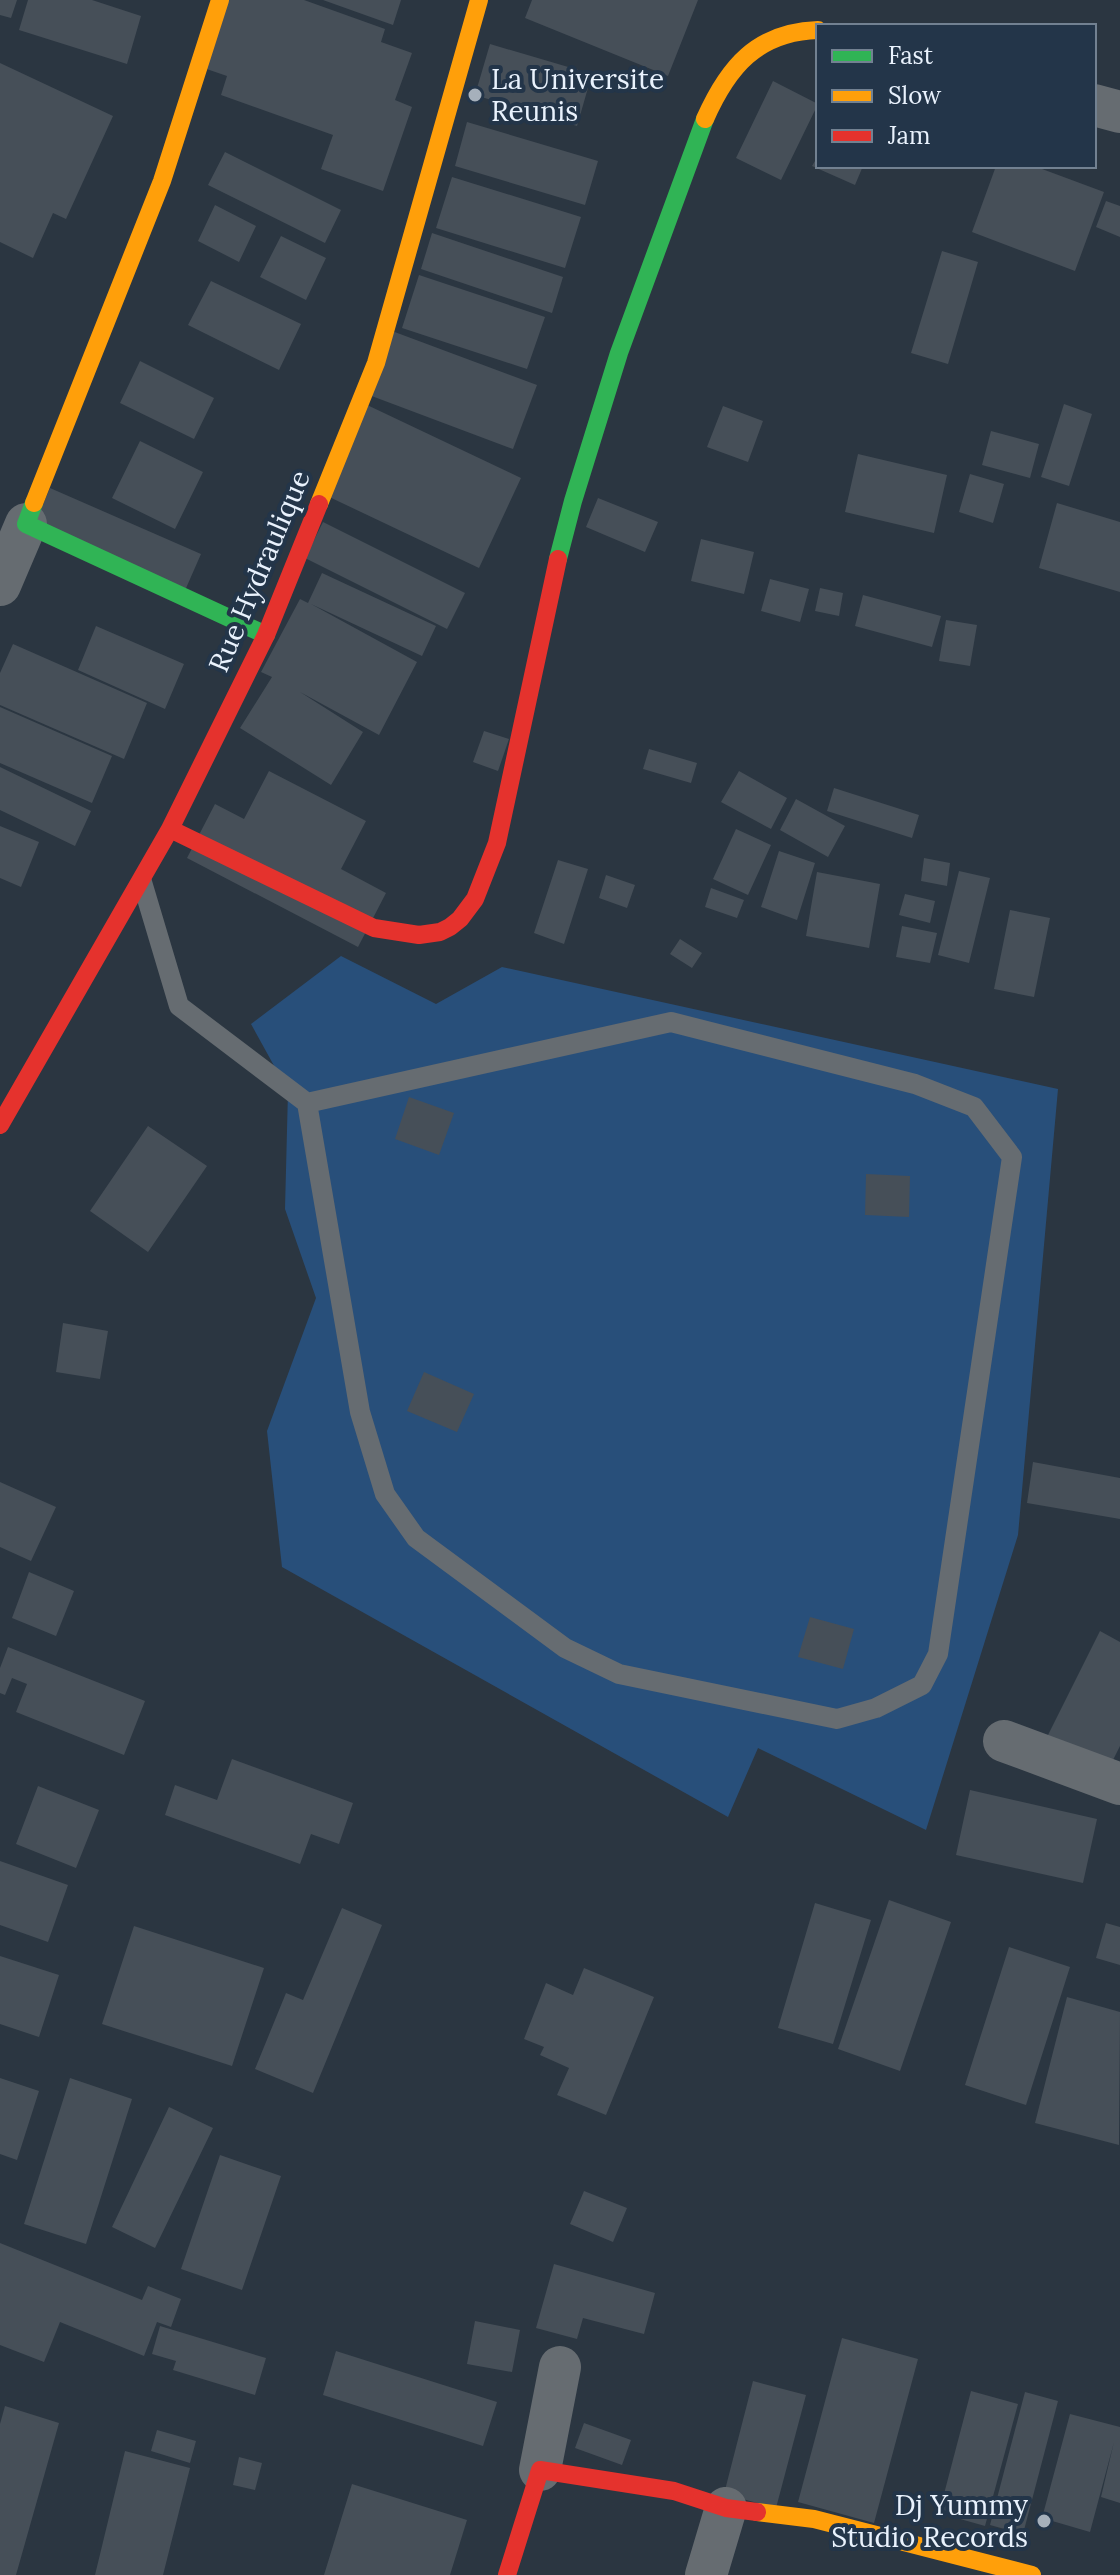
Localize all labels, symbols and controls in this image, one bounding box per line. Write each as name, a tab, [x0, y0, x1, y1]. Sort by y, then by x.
legend	[816, 24, 1096, 168]
text: Fast	[888, 40, 934, 71]
place label: La Universite Reunis	[491, 61, 664, 129]
text: Slow	[888, 80, 942, 111]
marker: La Universite Reunis	[466, 86, 484, 104]
text: Jam	[887, 120, 930, 151]
street label: Rue Hydraulique	[200, 465, 318, 677]
place label: Dj Yummy Studio Records	[831, 2487, 1028, 2555]
marker: Dj Yummy Studio Records	[1035, 2512, 1053, 2530]

